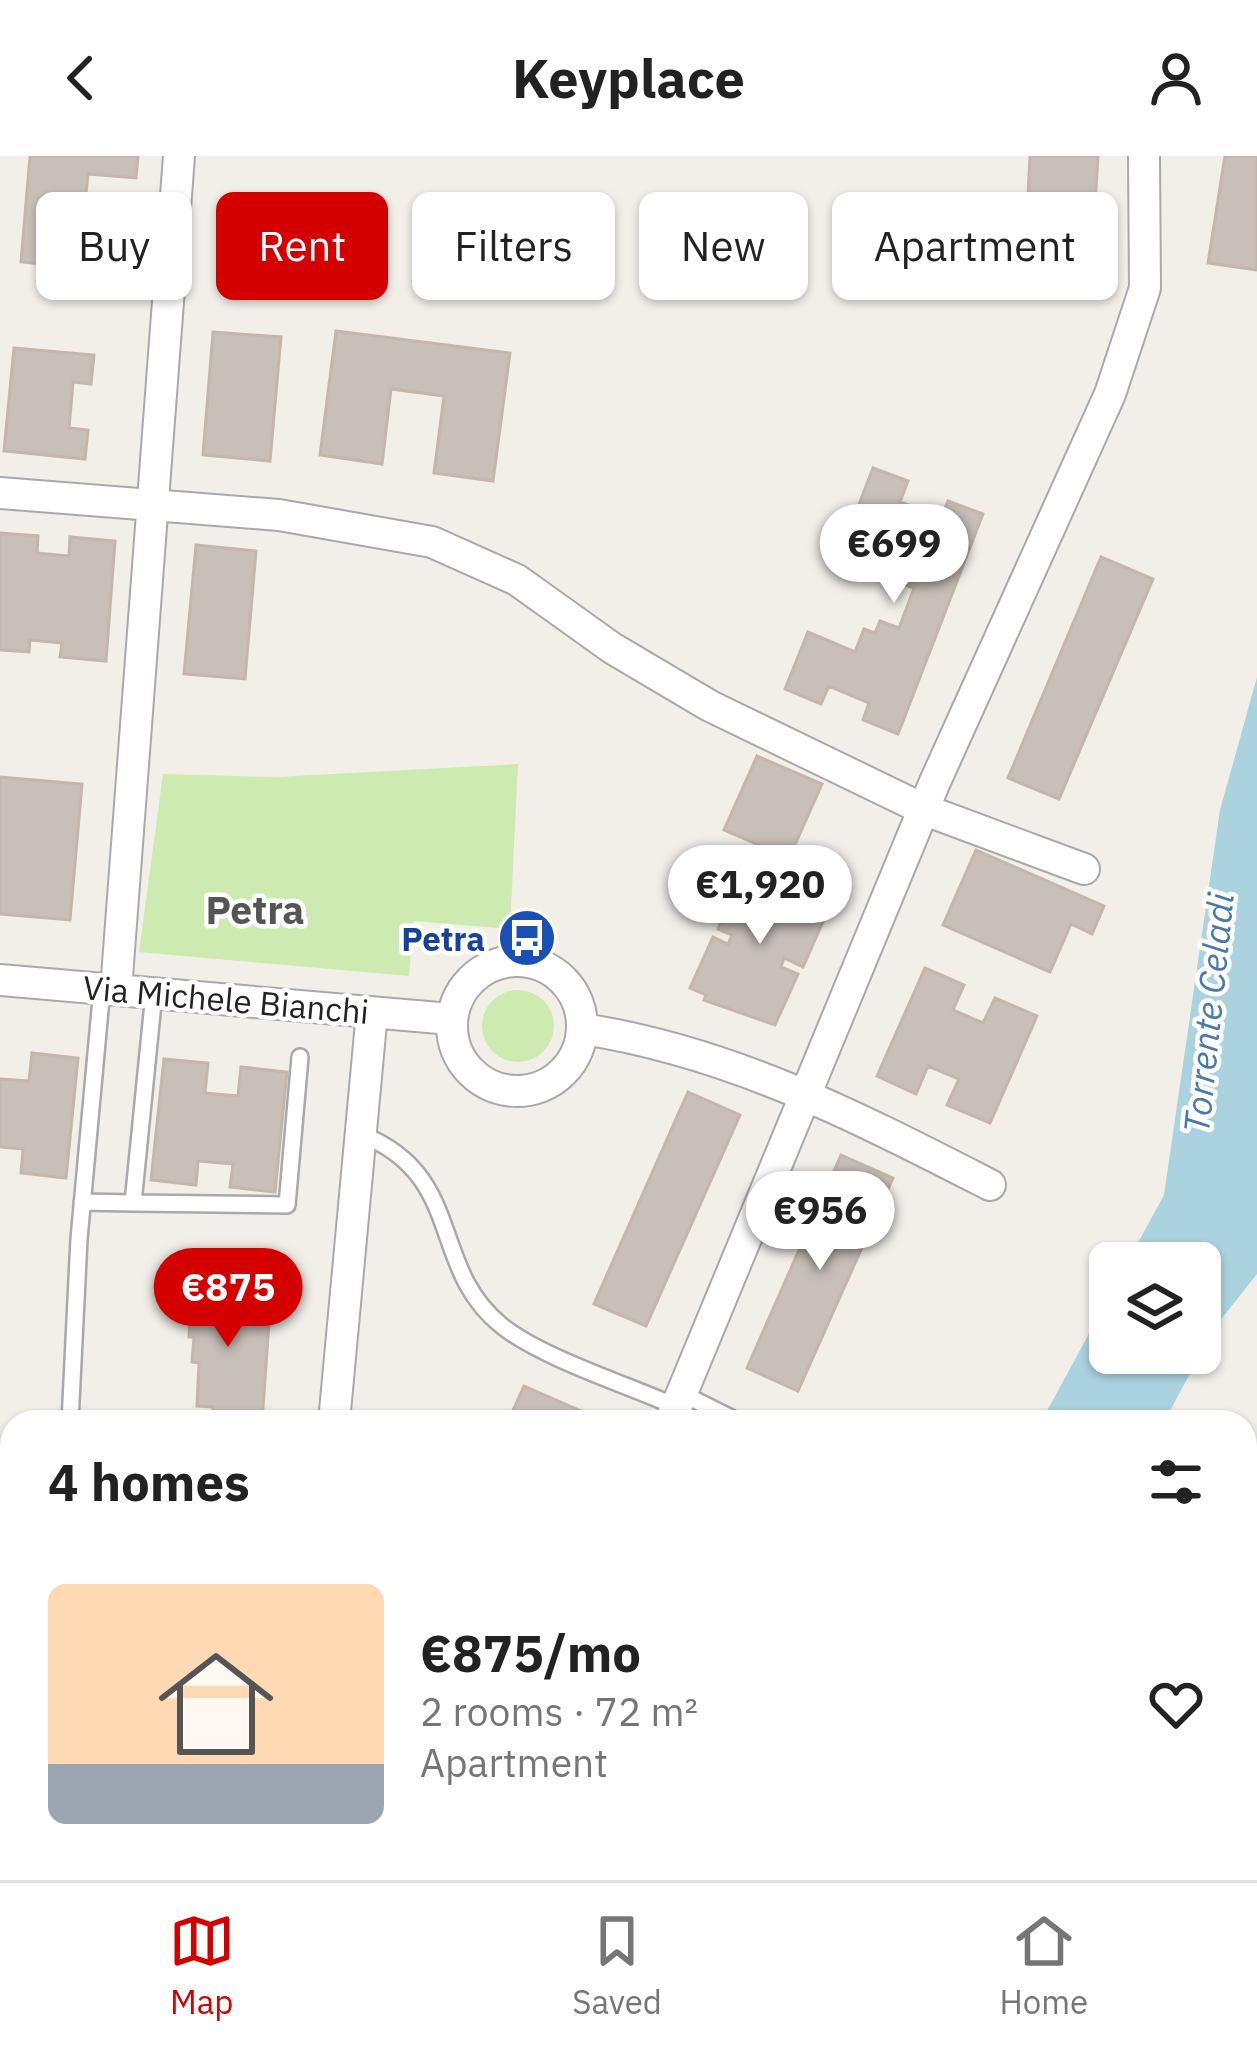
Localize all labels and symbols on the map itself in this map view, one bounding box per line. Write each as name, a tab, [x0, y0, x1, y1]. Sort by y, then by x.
pin: €699	[823, 504, 965, 606]
pin: €1,920	[662, 845, 858, 947]
district label: Petra	[205, 884, 305, 935]
water label: Torrente Celadi	[1172, 890, 1244, 1136]
bus stop icon: Petra	[496, 907, 558, 969]
place label: Petra	[401, 917, 485, 960]
street label: Via Michele Bianchi	[81, 965, 371, 1033]
pin: €956	[749, 1171, 891, 1273]
pin: €875	[157, 1248, 299, 1350]

